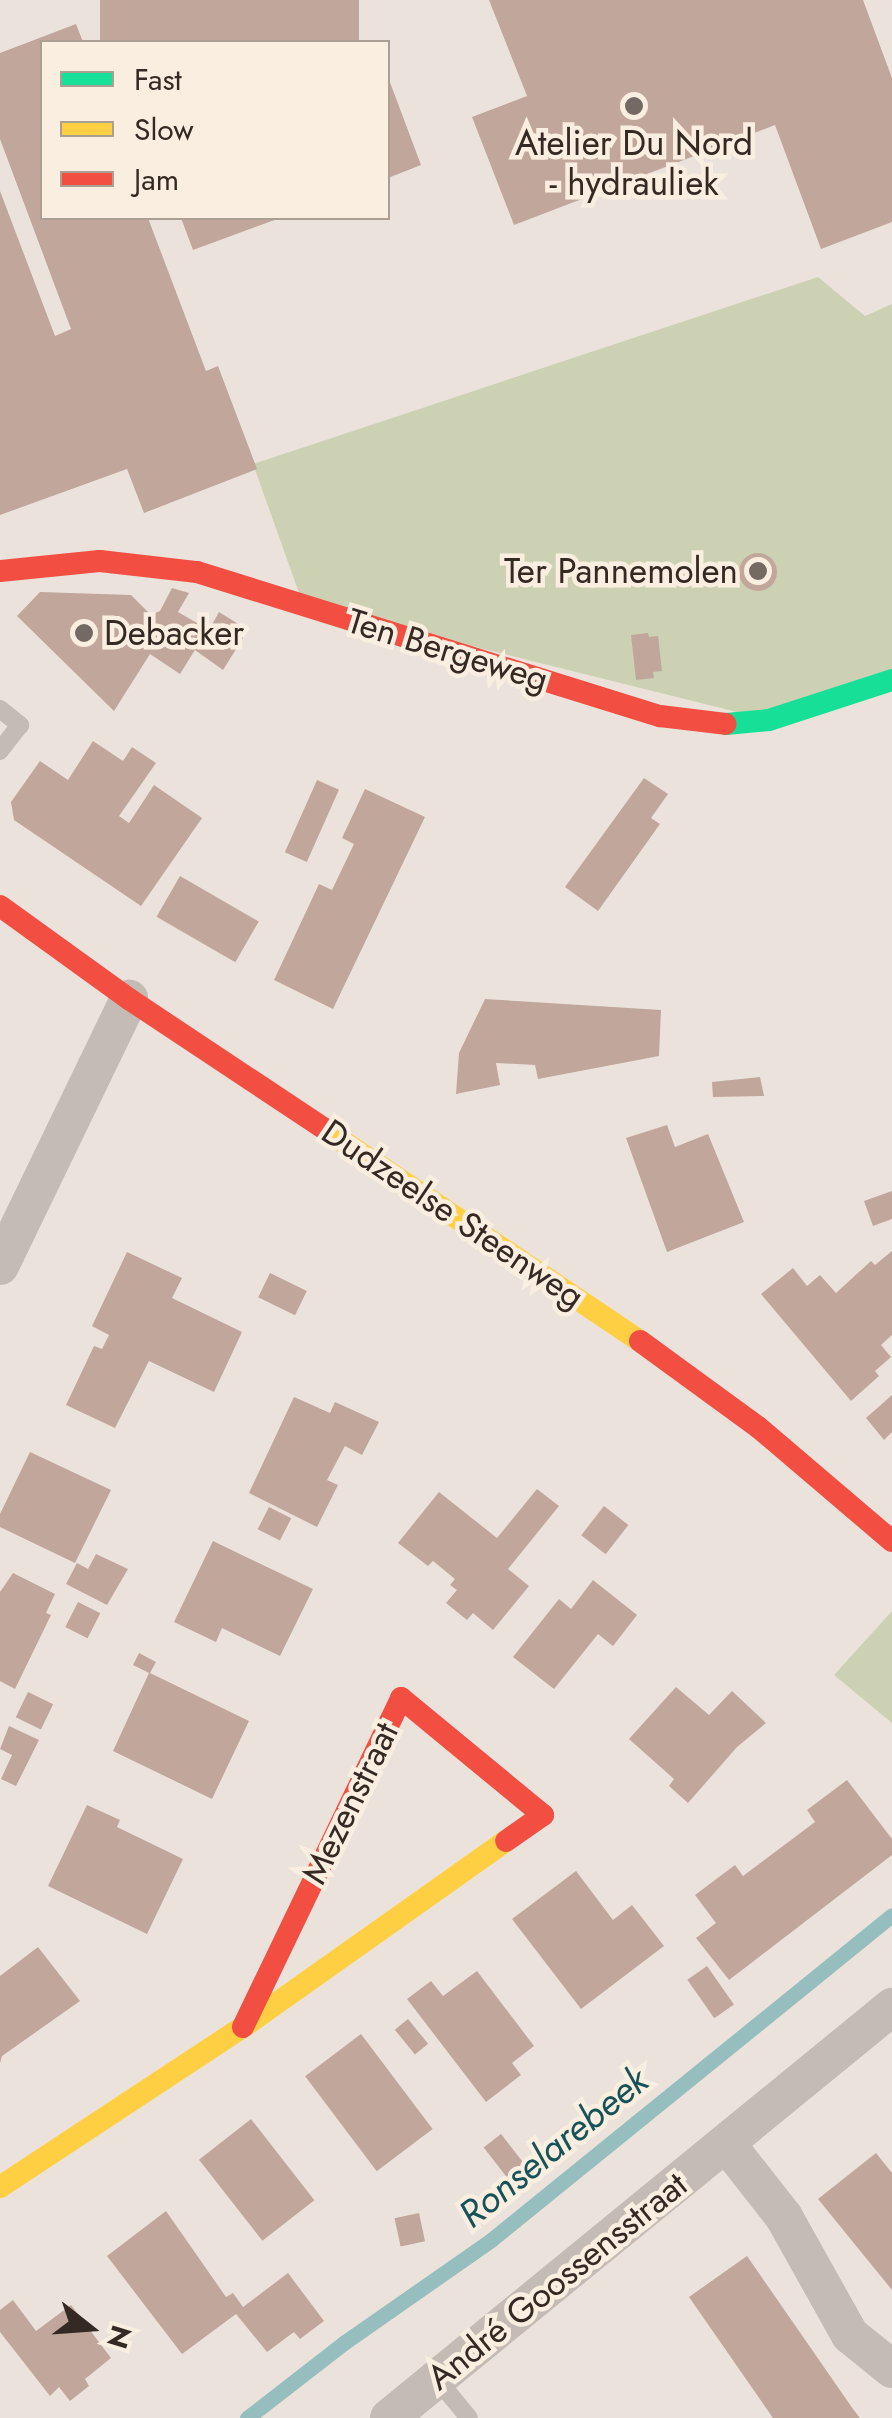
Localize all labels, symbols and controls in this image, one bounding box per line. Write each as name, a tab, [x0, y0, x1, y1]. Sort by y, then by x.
legend	[40, 40, 390, 220]
text: Fast	[134, 58, 182, 101]
marker: Atelier Du Nord - hydrauliek	[623, 95, 645, 117]
text: Slow	[134, 108, 194, 151]
place label: Atelier Du Nord - hydrauliek	[515, 122, 753, 204]
text: Jam	[134, 158, 179, 201]
place label: Ter Pannemolen	[504, 550, 738, 592]
marker: Ter Pannemolen	[747, 560, 769, 582]
street label: Ten Bergeweg	[343, 600, 553, 700]
place label: Debacker	[104, 612, 244, 654]
marker: Debacker	[73, 622, 95, 644]
street label: Dudzeelse Steenweg	[314, 1111, 592, 1317]
street label: Mezenstraat	[293, 1715, 407, 1891]
water label: Ronselarebeek	[449, 2057, 657, 2237]
street label: André Goossensstraat	[419, 2163, 695, 2399]
north arrow	[40, 2278, 140, 2378]
text: N	[96, 2320, 142, 2354]

